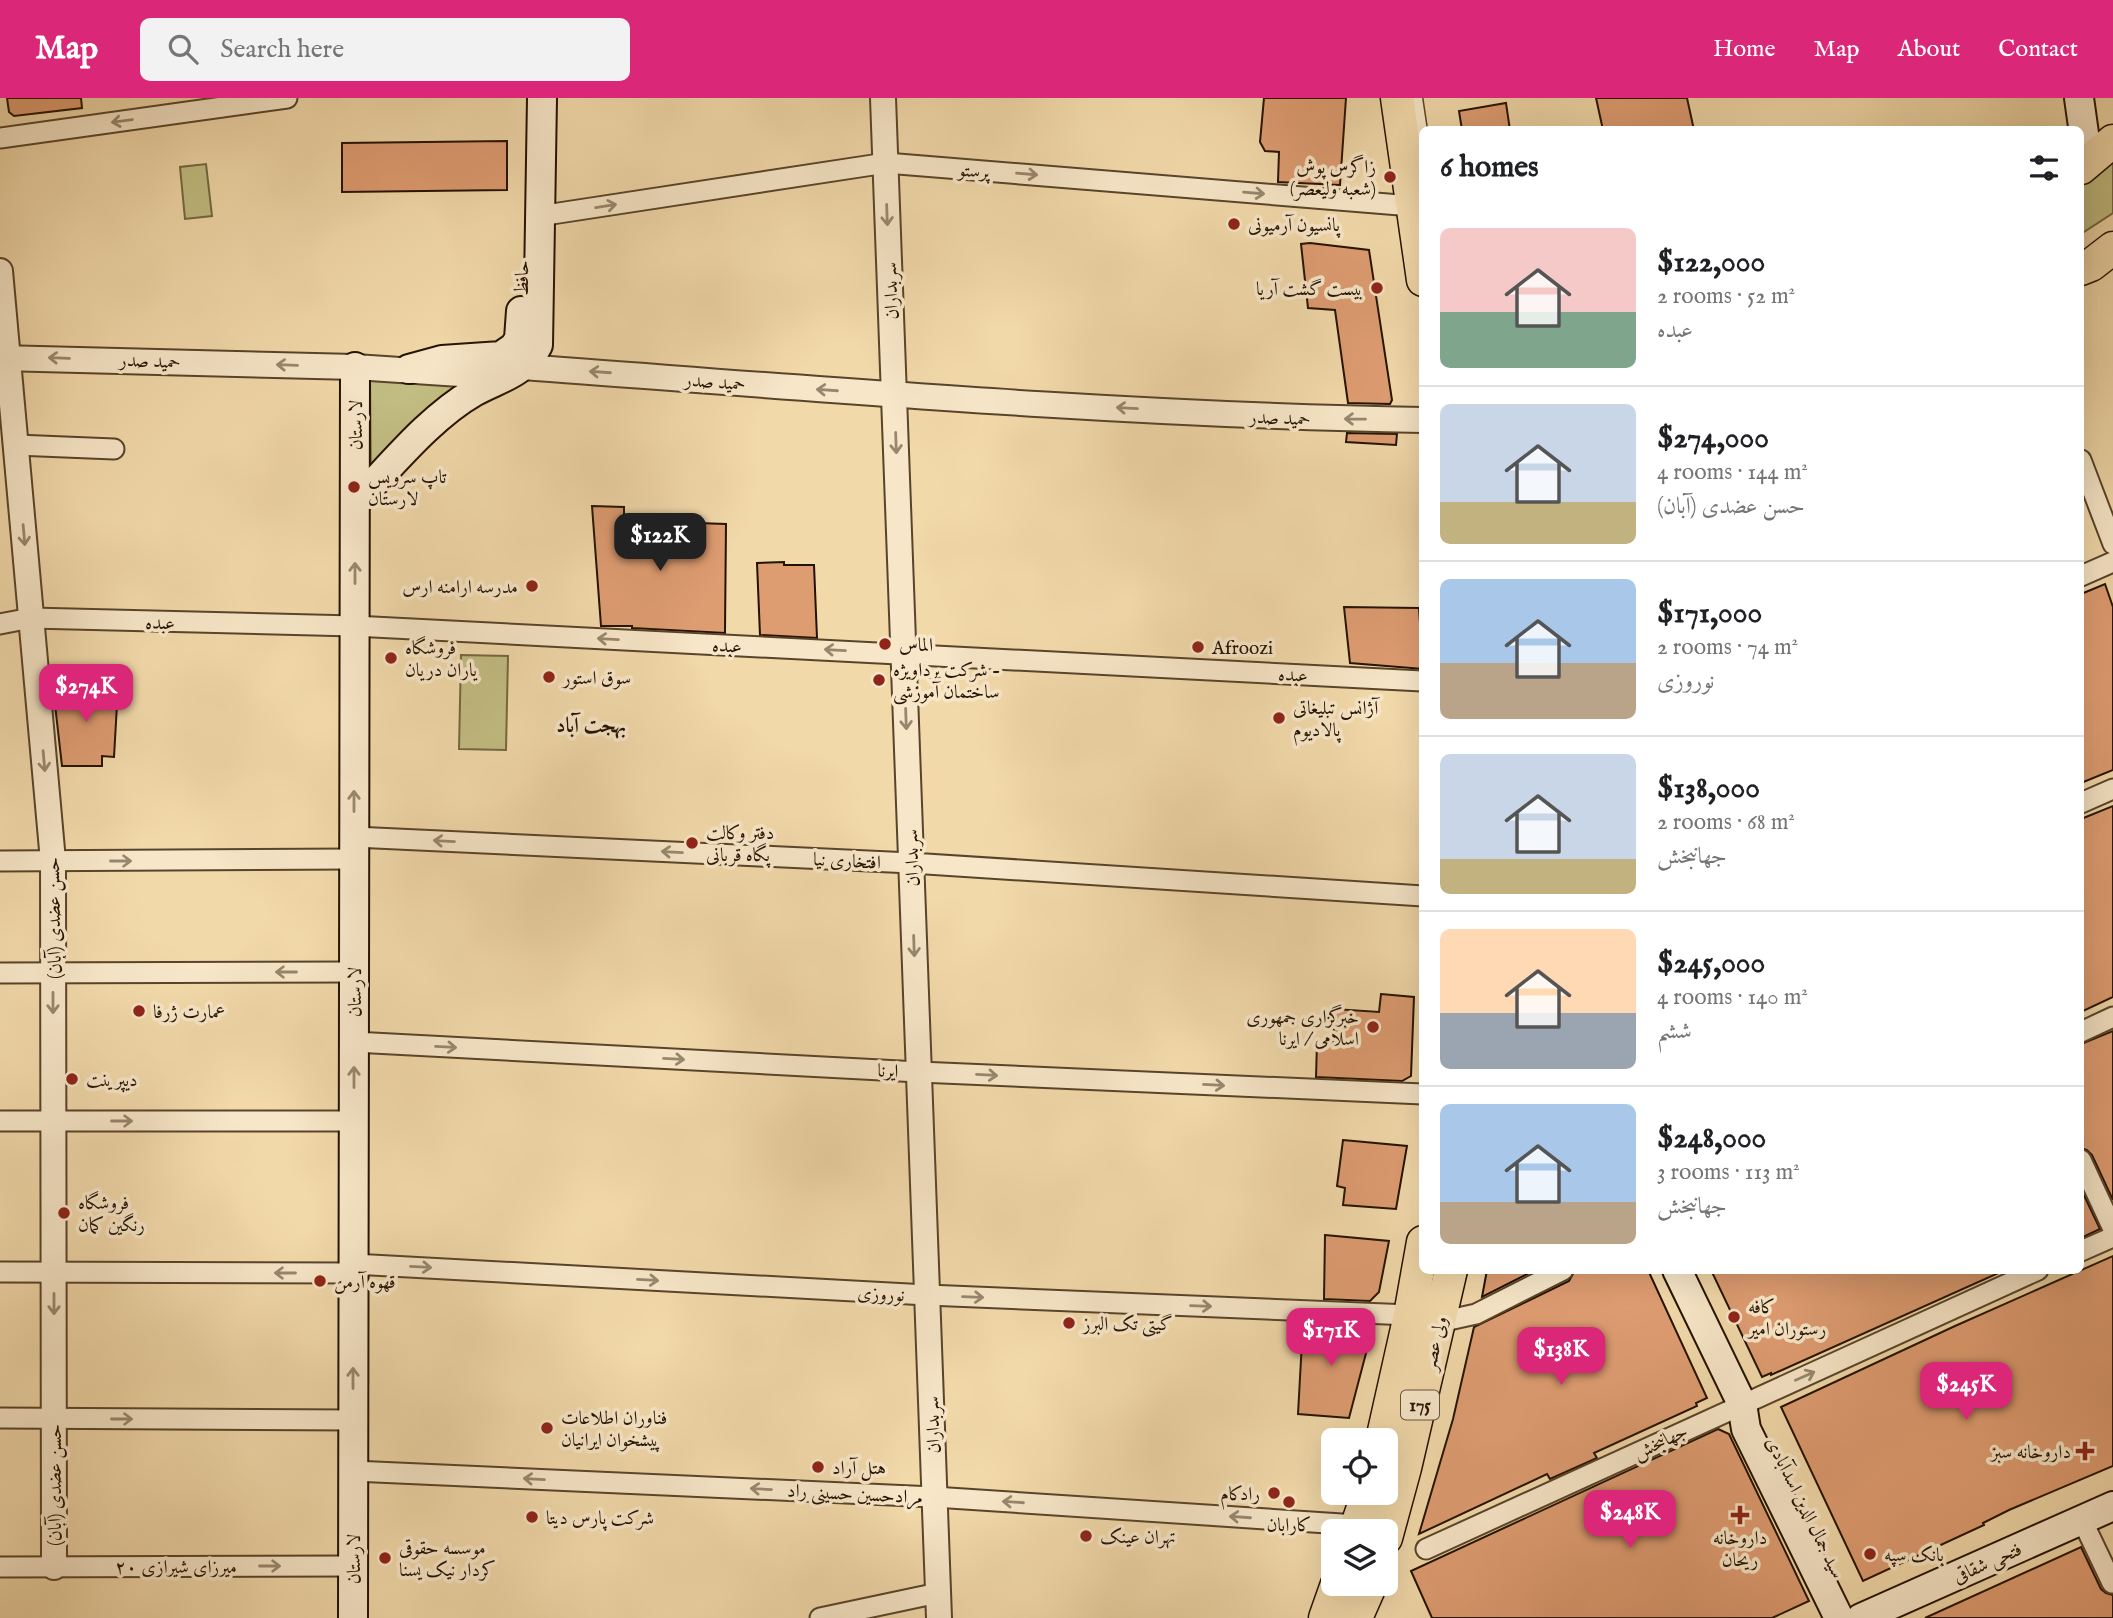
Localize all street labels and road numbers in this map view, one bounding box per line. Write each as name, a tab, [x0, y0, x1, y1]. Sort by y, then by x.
street label: پرستو	[955, 159, 992, 185]
street label: حافظ	[511, 260, 535, 296]
street label: سربداران	[879, 262, 905, 320]
street label: حمید صدر	[117, 349, 181, 375]
street label: حمید صدر	[681, 369, 746, 397]
street label: لارستان	[345, 400, 369, 450]
street label: حمید صدر	[1247, 406, 1311, 432]
street label: عبده	[145, 612, 175, 636]
street label: عبده	[711, 634, 742, 660]
street label: عبده	[1277, 663, 1308, 689]
street label: سربداران	[900, 829, 926, 887]
street label: افتخاری نیا	[812, 848, 881, 876]
street label: حسن عضدی (آبان)	[42, 857, 68, 979]
street label: لارستان	[344, 967, 368, 1017]
street label: ايرنا	[877, 1059, 899, 1085]
street label: نوروزی	[857, 1282, 905, 1308]
street label: ولی عصر	[1418, 1314, 1454, 1375]
road number: 175	[1401, 1390, 1439, 1420]
street label: سربداران	[921, 1396, 947, 1454]
street label: جهانبخش	[1630, 1420, 1692, 1466]
street label: حسن عضدی (آبان)	[44, 1424, 68, 1546]
street label: سید جمال الدین اسدآبادی	[1759, 1433, 1849, 1583]
street label: مرادحسین حسینی راد	[786, 1479, 924, 1511]
street label: لارستان	[343, 1534, 367, 1584]
street label: فتحی شقاقی	[1950, 1538, 2026, 1590]
street label: میرزای شیرازی ۲۰	[115, 1556, 237, 1580]

